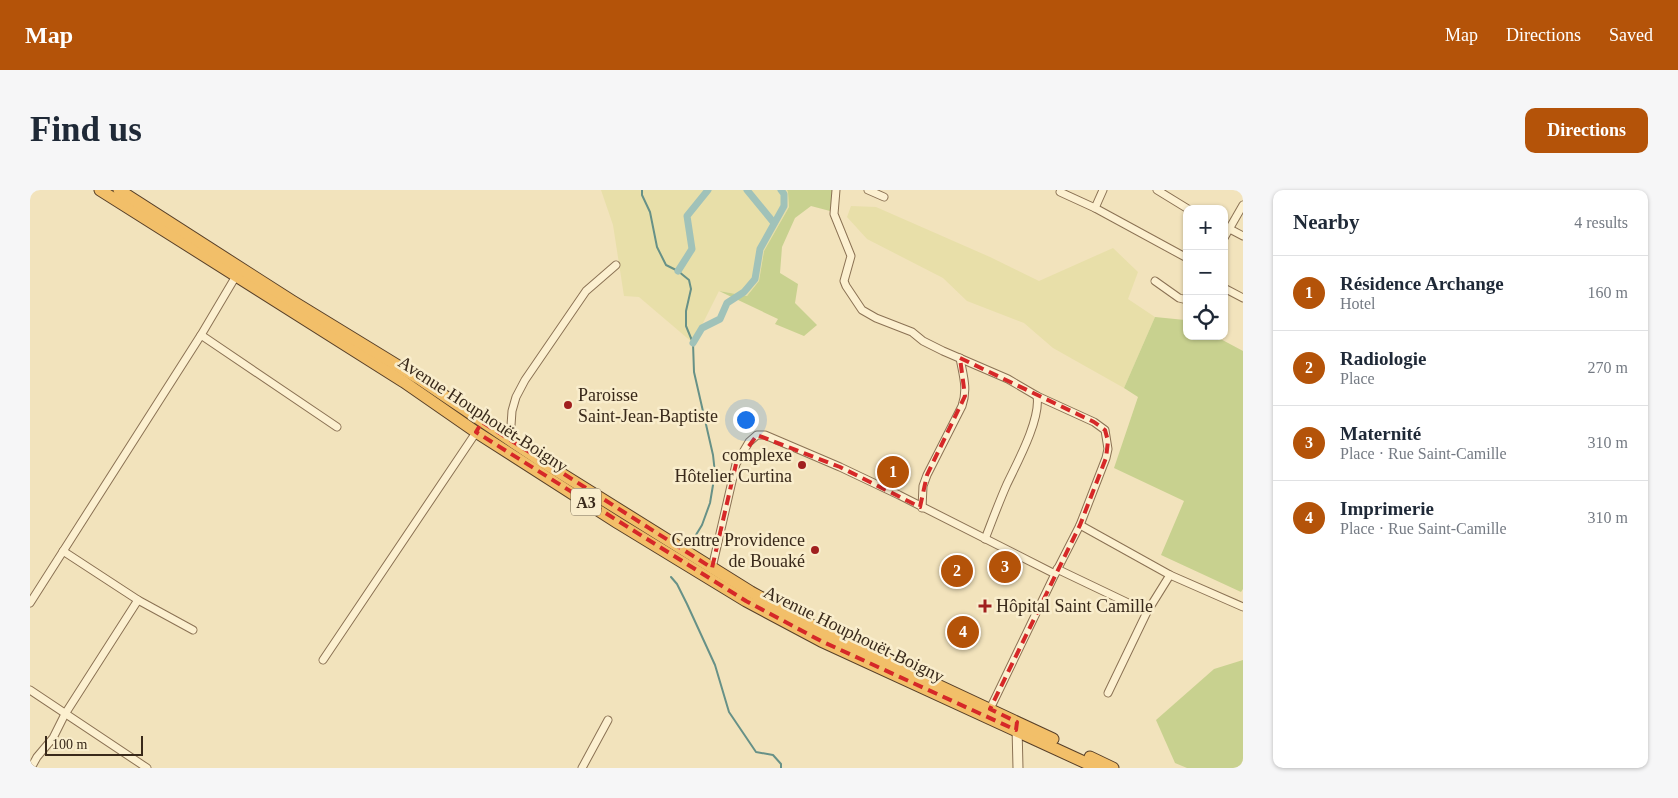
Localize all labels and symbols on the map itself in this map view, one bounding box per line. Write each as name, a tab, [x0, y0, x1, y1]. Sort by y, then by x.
street label: Avenue Houphouët-Boigny	[394, 352, 572, 476]
place label: Paroisse Saint-Jean-Baptiste	[578, 385, 718, 426]
marker: Paroisse Saint-Jean-Baptiste	[562, 399, 574, 411]
your location	[733, 407, 759, 433]
place label: complexe Hôtelier Curtina	[675, 445, 792, 486]
pin: 1	[877, 453, 909, 491]
marker: complexe Hôtelier Curtina	[796, 459, 808, 471]
road number: A3	[571, 488, 601, 516]
place label: Centre Providence de Bouaké	[672, 530, 805, 571]
marker: Centre Providence de Bouaké	[809, 544, 821, 556]
pin: 3	[989, 548, 1021, 586]
pin: 2	[941, 552, 973, 590]
street label: Avenue Houphouët-Boigny	[761, 582, 947, 686]
place label: Hôpital Saint Camille	[996, 596, 1153, 616]
marker: Hôpital Saint Camille	[978, 599, 992, 613]
pin: 4	[947, 613, 979, 651]
scale bar	[45, 733, 142, 756]

